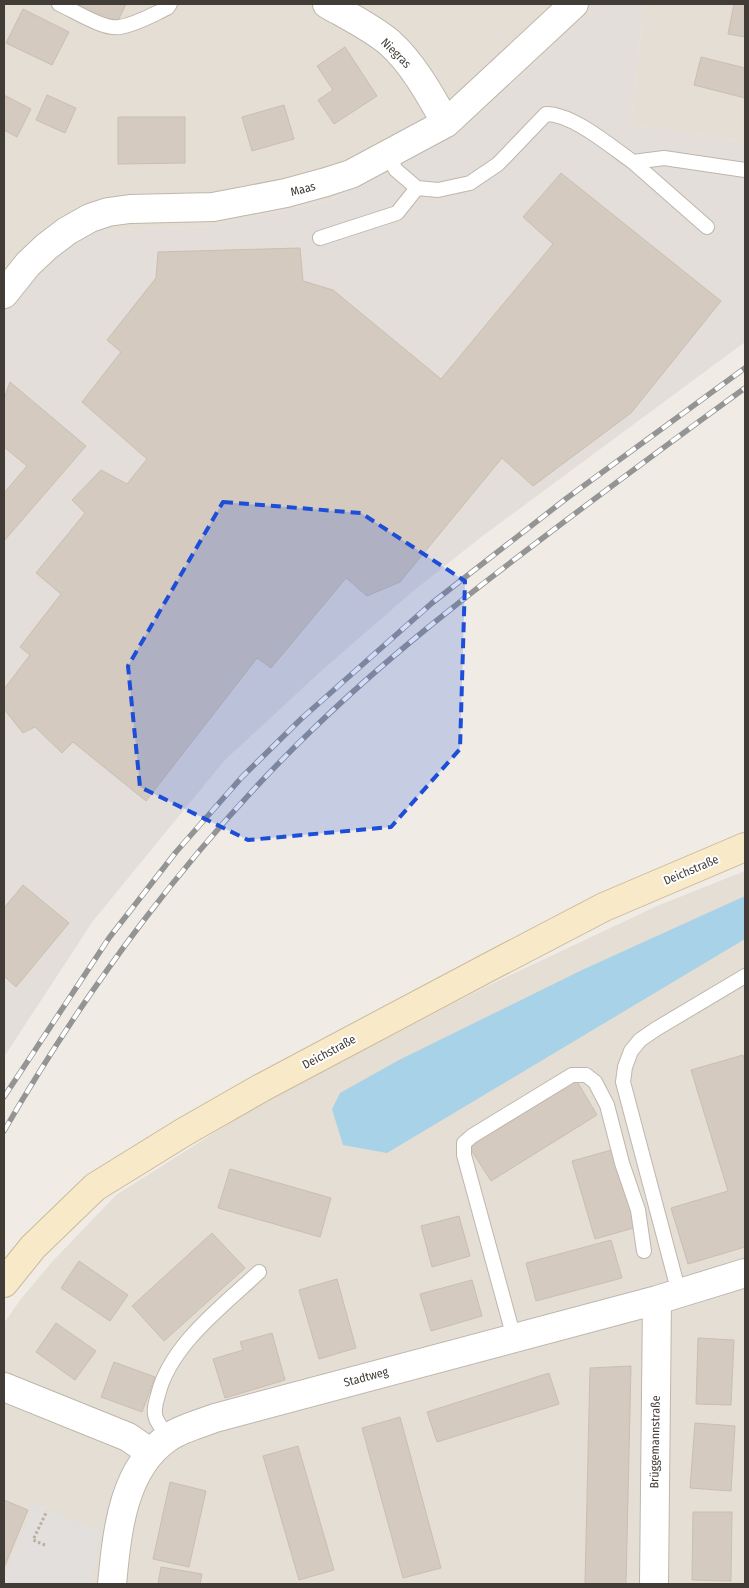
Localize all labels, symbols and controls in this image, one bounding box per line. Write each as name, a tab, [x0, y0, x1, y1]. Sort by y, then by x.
street label: Niegras	[378, 35, 414, 71]
street label: Maas	[289, 179, 317, 199]
street label: Deichstraße	[661, 852, 721, 888]
street label: Deichstraße	[300, 1032, 358, 1072]
street label: Stadtweg	[342, 1364, 390, 1390]
street label: Brüggemannstraße	[647, 1395, 663, 1489]

